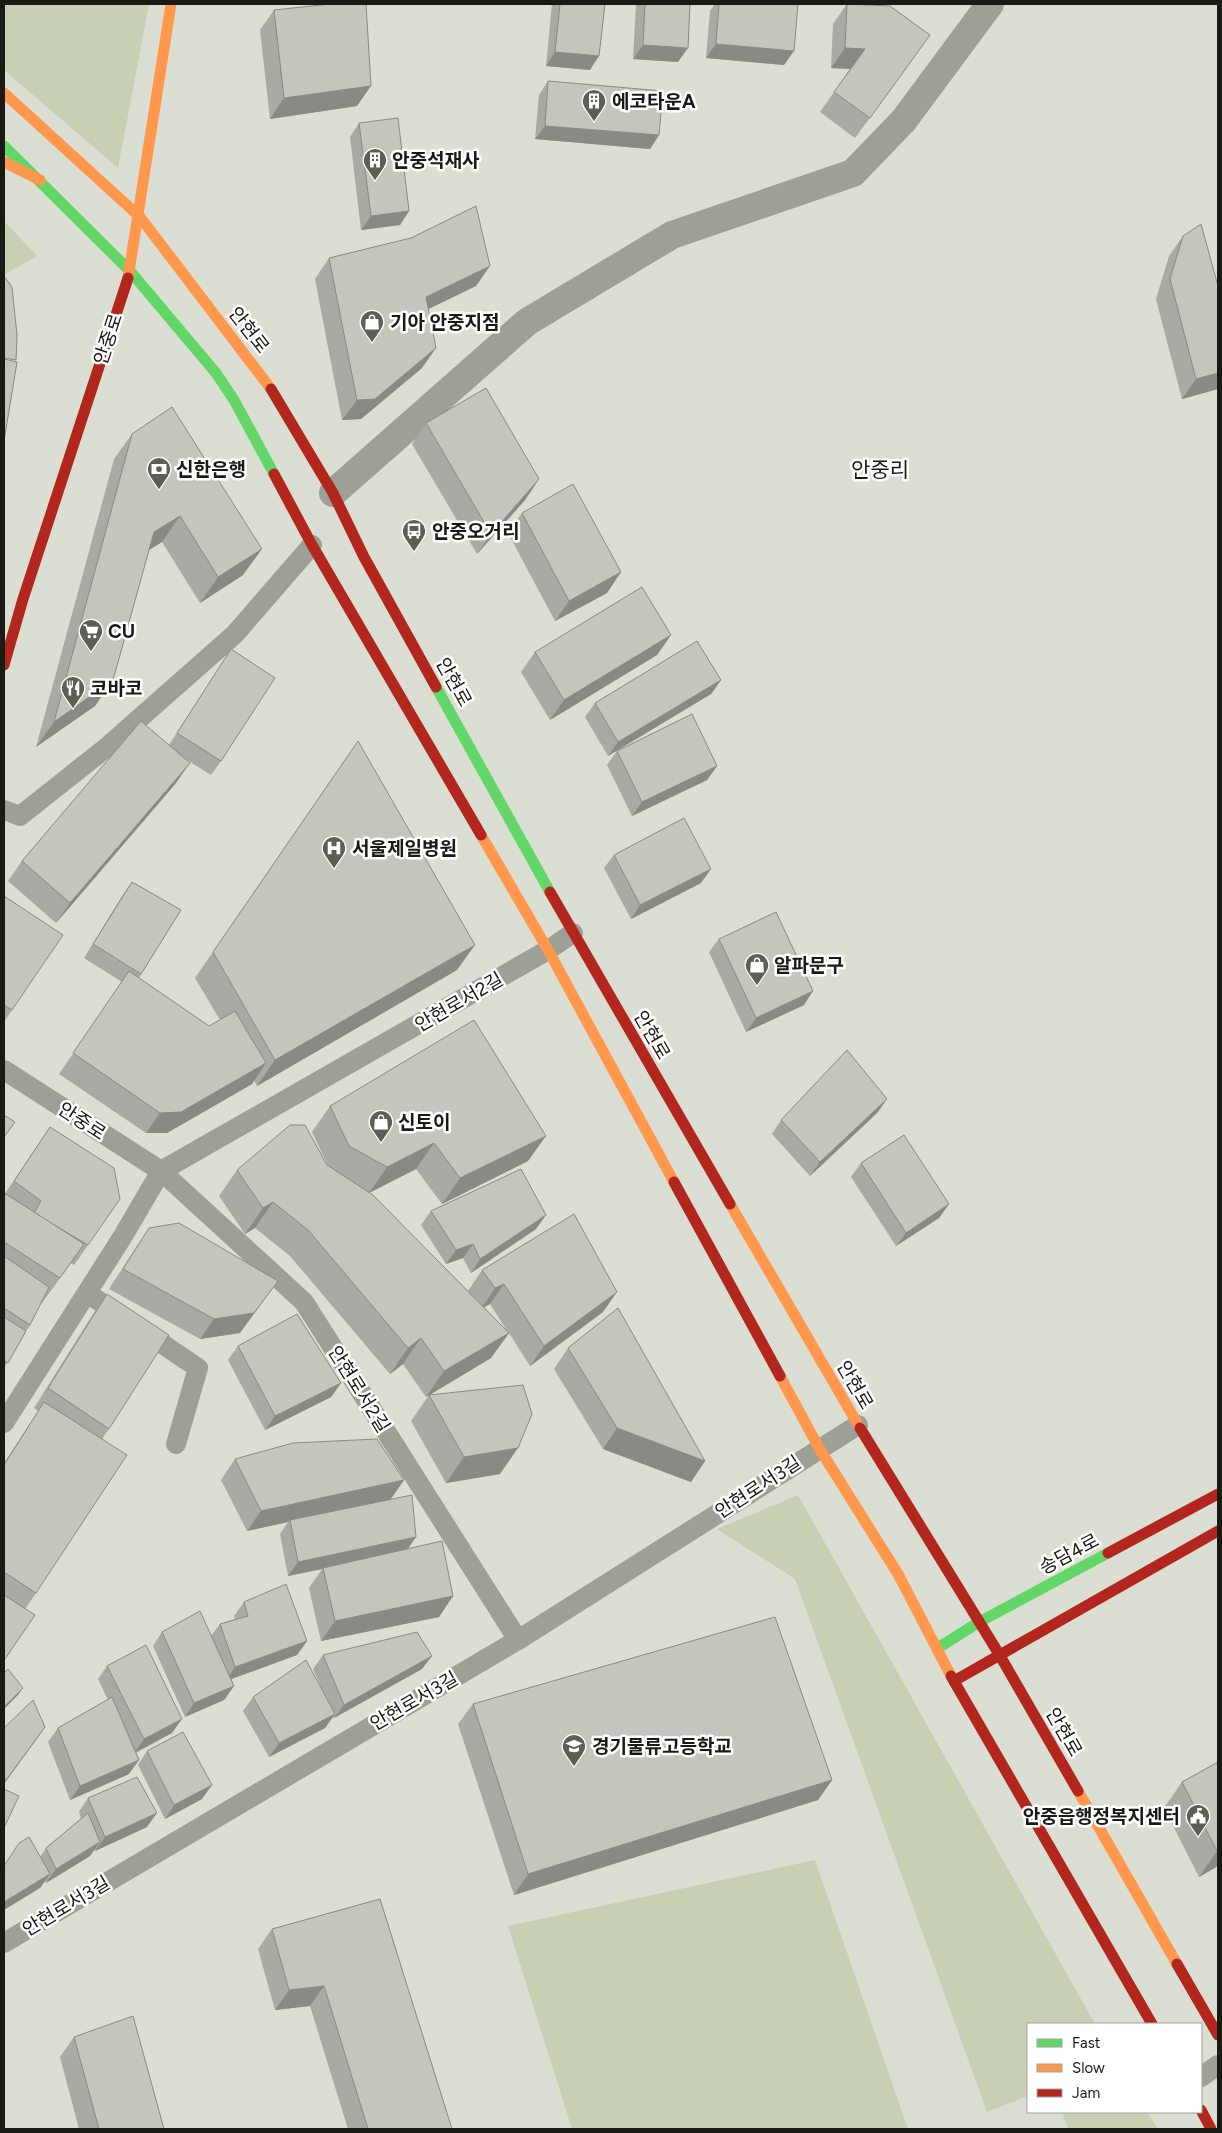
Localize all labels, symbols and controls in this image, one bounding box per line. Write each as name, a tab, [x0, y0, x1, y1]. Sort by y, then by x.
building icon: 에코타운A	[581, 88, 607, 122]
place label: 에코타운A	[612, 90, 696, 113]
building icon: 안중석재사	[362, 147, 388, 181]
place label: 안중석재사	[392, 149, 480, 172]
street label: 안현로	[224, 302, 274, 358]
shop icon: 기아 안중지점	[359, 309, 385, 343]
street label: 안중로	[89, 311, 127, 367]
place label: 기아 안중지점	[390, 311, 499, 334]
bank icon: 신한은행	[146, 456, 172, 490]
district label: 안중리	[851, 457, 909, 482]
place label: 신한은행	[176, 458, 246, 481]
bus stop icon: 안중오거리	[401, 518, 427, 552]
place label: 안중오거리	[432, 520, 519, 543]
supermarket icon: CU	[78, 618, 104, 652]
place label: CU	[108, 620, 135, 643]
street label: 안현로	[431, 653, 477, 711]
restaurant icon: 코바코	[60, 675, 86, 709]
place label: 코바코	[90, 677, 142, 700]
hospital icon: 서울제일병원	[321, 835, 347, 869]
place label: 서울제일병원	[352, 837, 457, 860]
shop icon: 알파문구	[744, 952, 770, 986]
place label: 알파문구	[774, 954, 844, 977]
street label: 안현로서2길	[411, 968, 507, 1036]
street label: 안현로	[629, 1007, 675, 1063]
street label: 안중로	[54, 1097, 110, 1145]
shop icon: 신토이	[368, 1109, 394, 1143]
place label: 신토이	[398, 1111, 450, 1134]
street label: 안현로서2길	[323, 1341, 395, 1437]
street label: 안현로	[832, 1357, 878, 1413]
street label: 안현로서3길	[711, 1451, 805, 1523]
street label: 송담4로	[1035, 1529, 1103, 1579]
street label: 안현로서3길	[366, 1667, 462, 1735]
street label: 안현로	[1041, 1704, 1087, 1760]
school or university icon: 경기물류고등학교	[561, 1733, 587, 1767]
place label: 경기물류고등학교	[592, 1735, 732, 1758]
public building icon: 안중읍행정복지센터	[1185, 1803, 1211, 1837]
place label: 안중읍행정복지센터	[1023, 1805, 1180, 1828]
street label: 안현로서3길	[18, 1871, 114, 1941]
legend	[1027, 2023, 1202, 2113]
text: Fast	[1072, 2034, 1101, 2052]
text: Slow	[1072, 2059, 1105, 2077]
text: Jam	[1072, 2084, 1100, 2102]

